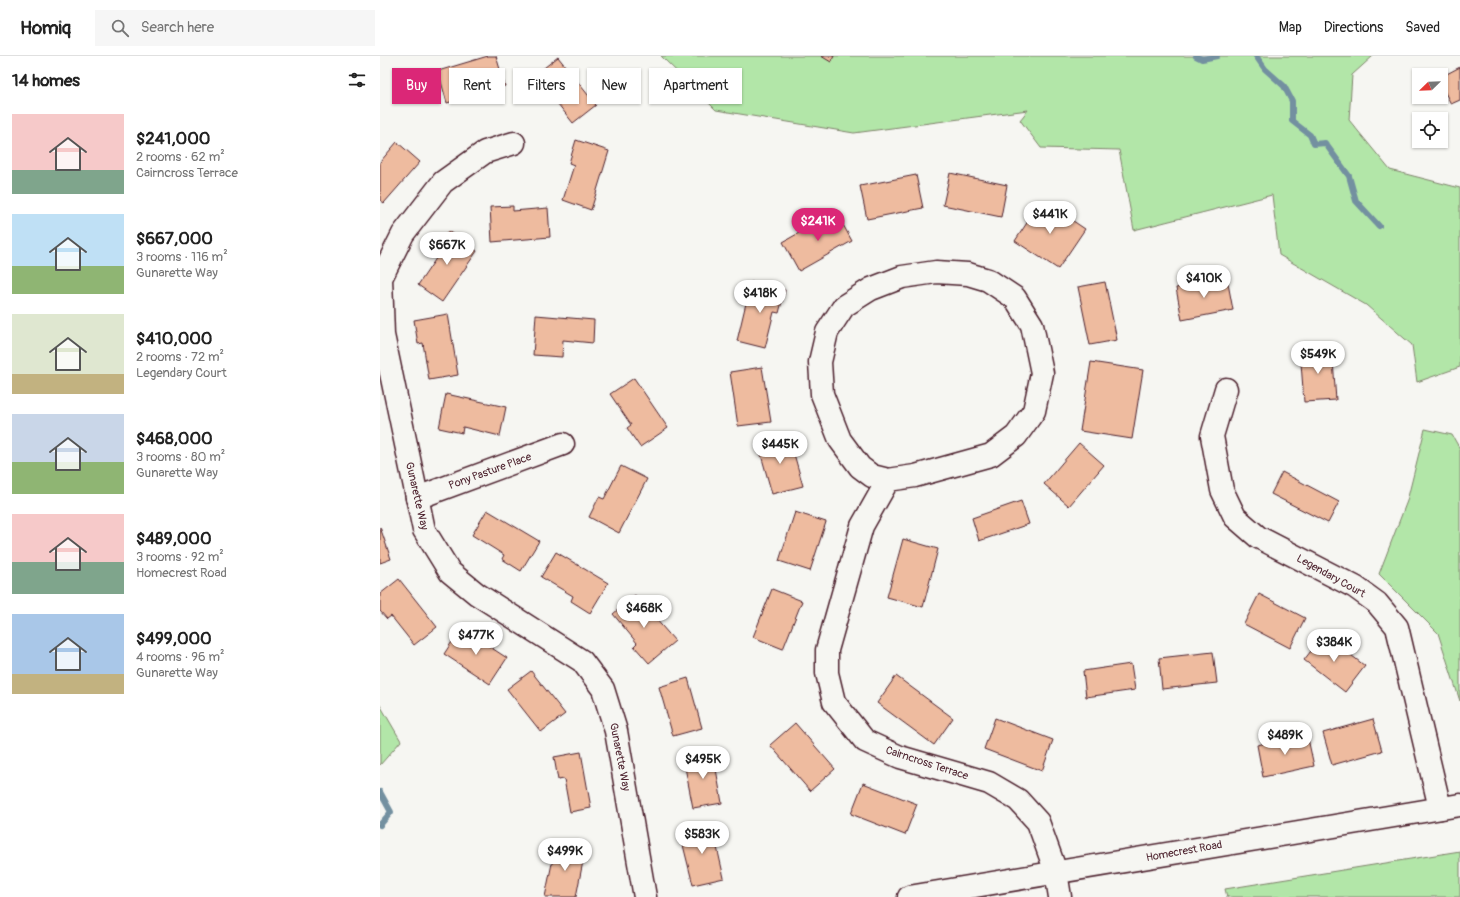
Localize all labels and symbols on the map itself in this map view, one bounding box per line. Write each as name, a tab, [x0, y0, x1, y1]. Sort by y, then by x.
north arrow	[1412, 68, 1448, 104]
pin: $441K	[1022, 201, 1078, 235]
pin: $241K	[790, 208, 846, 242]
pin: $667K	[419, 232, 475, 266]
pin: $410K	[1176, 265, 1232, 299]
pin: $418K	[732, 280, 788, 314]
pin: $549K	[1290, 341, 1346, 375]
pin: $445K	[752, 431, 808, 465]
street label: Pony Pasture Place	[447, 450, 534, 492]
street label: Gunarette Way	[403, 461, 431, 531]
street label: Legendary Court	[1294, 552, 1368, 601]
pin: $468K	[616, 595, 672, 629]
pin: $477K	[448, 622, 504, 656]
pin: $384K	[1306, 629, 1362, 663]
street label: Gunarette Way	[607, 722, 633, 792]
pin: $489K	[1257, 722, 1313, 756]
street label: Cairncross Terrace	[884, 743, 971, 783]
pin: $495K	[675, 746, 731, 780]
pin: $583K	[674, 821, 730, 855]
pin: $499K	[537, 838, 593, 872]
street label: Homecrest Road	[1145, 838, 1223, 864]

